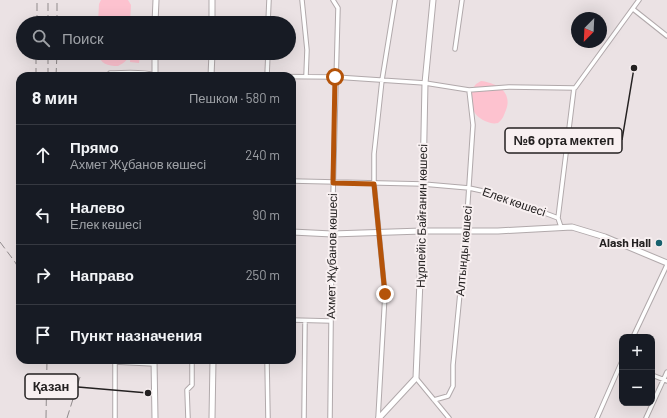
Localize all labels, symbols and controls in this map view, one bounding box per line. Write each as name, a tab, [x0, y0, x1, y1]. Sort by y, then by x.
north arrow	[571, 12, 607, 48]
search box	[16, 16, 296, 60]
icon: search	[30, 27, 52, 49]
text: Поиск	[62, 29, 104, 47]
route start	[326, 68, 344, 86]
text: 8 мин	[32, 87, 78, 107]
text: Пешком · 580 m	[189, 90, 280, 106]
callout: №6 орта мектеп	[505, 128, 622, 153]
text: №6 орта мектеп	[514, 132, 614, 148]
text: Прямо	[70, 138, 119, 156]
icon: ahead	[32, 144, 54, 166]
street label: Нұрпейіс Байғанин көшесі	[413, 144, 430, 288]
text: 240 m	[245, 147, 280, 163]
text: Ахмет Жұбанов көшесі	[70, 156, 206, 172]
street label: Елек көшесі	[481, 184, 548, 218]
street label: Ахмет Жұбанов көшесі	[323, 193, 340, 319]
text: Налево	[70, 198, 125, 216]
icon: left	[32, 204, 54, 226]
street label: Алтынды көшесі	[452, 205, 475, 297]
text: 90 m	[253, 207, 280, 223]
text: Елек көшесі	[70, 216, 142, 232]
place label: Alash Hall	[599, 235, 651, 249]
marker: Alash Hall	[654, 238, 664, 248]
icon: right	[32, 264, 54, 286]
text: Направо	[70, 266, 134, 284]
text: 250 m	[246, 267, 280, 283]
route end	[376, 285, 394, 303]
icon: arrive	[32, 324, 54, 346]
text: Пункт назначения	[70, 326, 202, 344]
map controls	[619, 334, 655, 406]
button: +	[619, 334, 655, 370]
button: −	[619, 370, 655, 406]
callout: Қазан	[25, 374, 78, 399]
text: Қазан	[33, 378, 69, 394]

